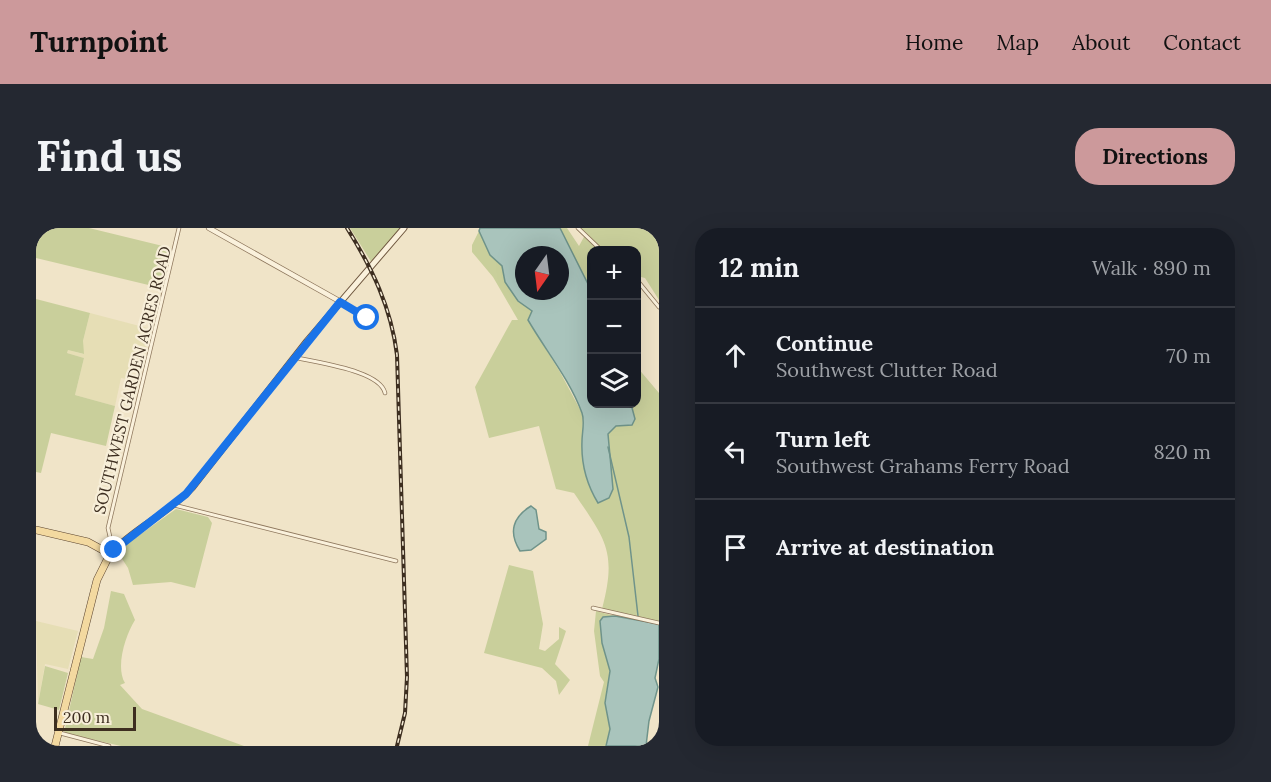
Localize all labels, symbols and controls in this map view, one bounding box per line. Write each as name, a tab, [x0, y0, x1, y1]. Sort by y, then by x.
text: Turnpoint	[30, 24, 168, 60]
text: Home	[905, 29, 963, 56]
text: Map	[996, 29, 1039, 56]
text: About	[1072, 29, 1130, 56]
text: Contact	[1163, 29, 1241, 56]
button: Directions	[1075, 128, 1235, 185]
text: Find us	[36, 129, 182, 183]
street label: SOUTHWEST GARDEN ACRES ROAD	[89, 244, 175, 516]
north arrow	[515, 246, 569, 300]
map controls	[587, 246, 641, 408]
button: +	[587, 246, 641, 300]
text: 12 min	[719, 251, 799, 284]
text: Walk · 890 m	[1092, 255, 1211, 280]
button: −	[587, 300, 641, 354]
route start	[353, 304, 379, 330]
text: Continue	[776, 329, 873, 357]
icon: ahead	[719, 339, 752, 372]
text: 70 m	[1166, 343, 1211, 368]
button: layers	[587, 354, 641, 408]
text: Southwest Clutter Road	[776, 357, 998, 382]
text: Turn left	[776, 425, 870, 453]
icon: left	[719, 435, 752, 468]
text: 820 m	[1153, 439, 1211, 464]
text: Southwest Grahams Ferry Road	[776, 453, 1070, 478]
icon: arrive	[719, 531, 752, 564]
text: Arrive at destination	[776, 533, 994, 561]
route end	[100, 536, 126, 562]
scale bar	[54, 704, 136, 732]
text: 200 m	[63, 707, 110, 727]

